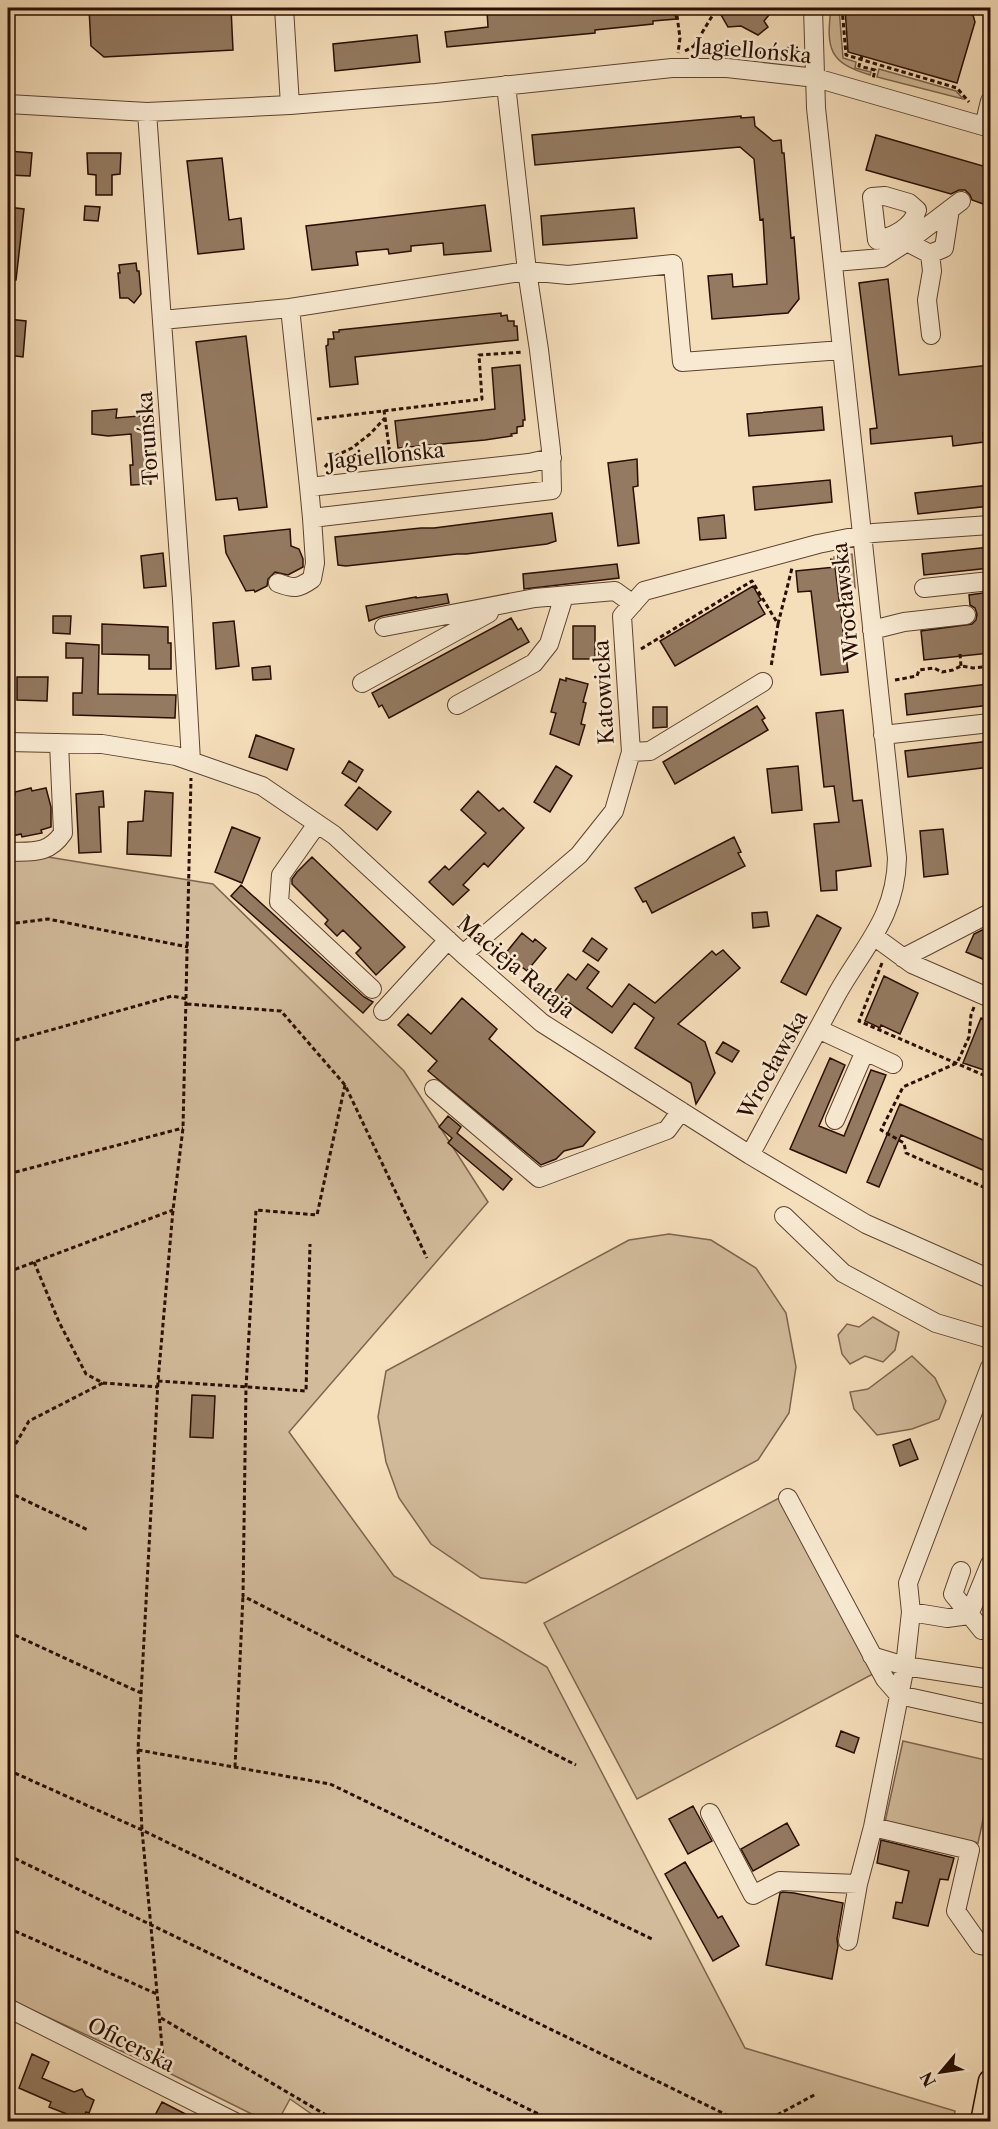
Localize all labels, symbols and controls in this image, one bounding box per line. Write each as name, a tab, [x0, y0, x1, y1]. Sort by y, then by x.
street label: Jagiellońska	[690, 33, 814, 68]
street label: Toruńska	[132, 390, 163, 485]
street label: Jagiellońska	[323, 437, 447, 474]
street label: Wrocławska	[827, 540, 864, 664]
street label: Katowicka	[588, 638, 619, 745]
street label: Macieja Rataja	[452, 910, 581, 1024]
street label: Wrocławska	[732, 1006, 813, 1124]
street label: Oficerska	[84, 2012, 180, 2078]
north arrow	[911, 2042, 971, 2102]
text: N	[916, 2068, 940, 2090]

